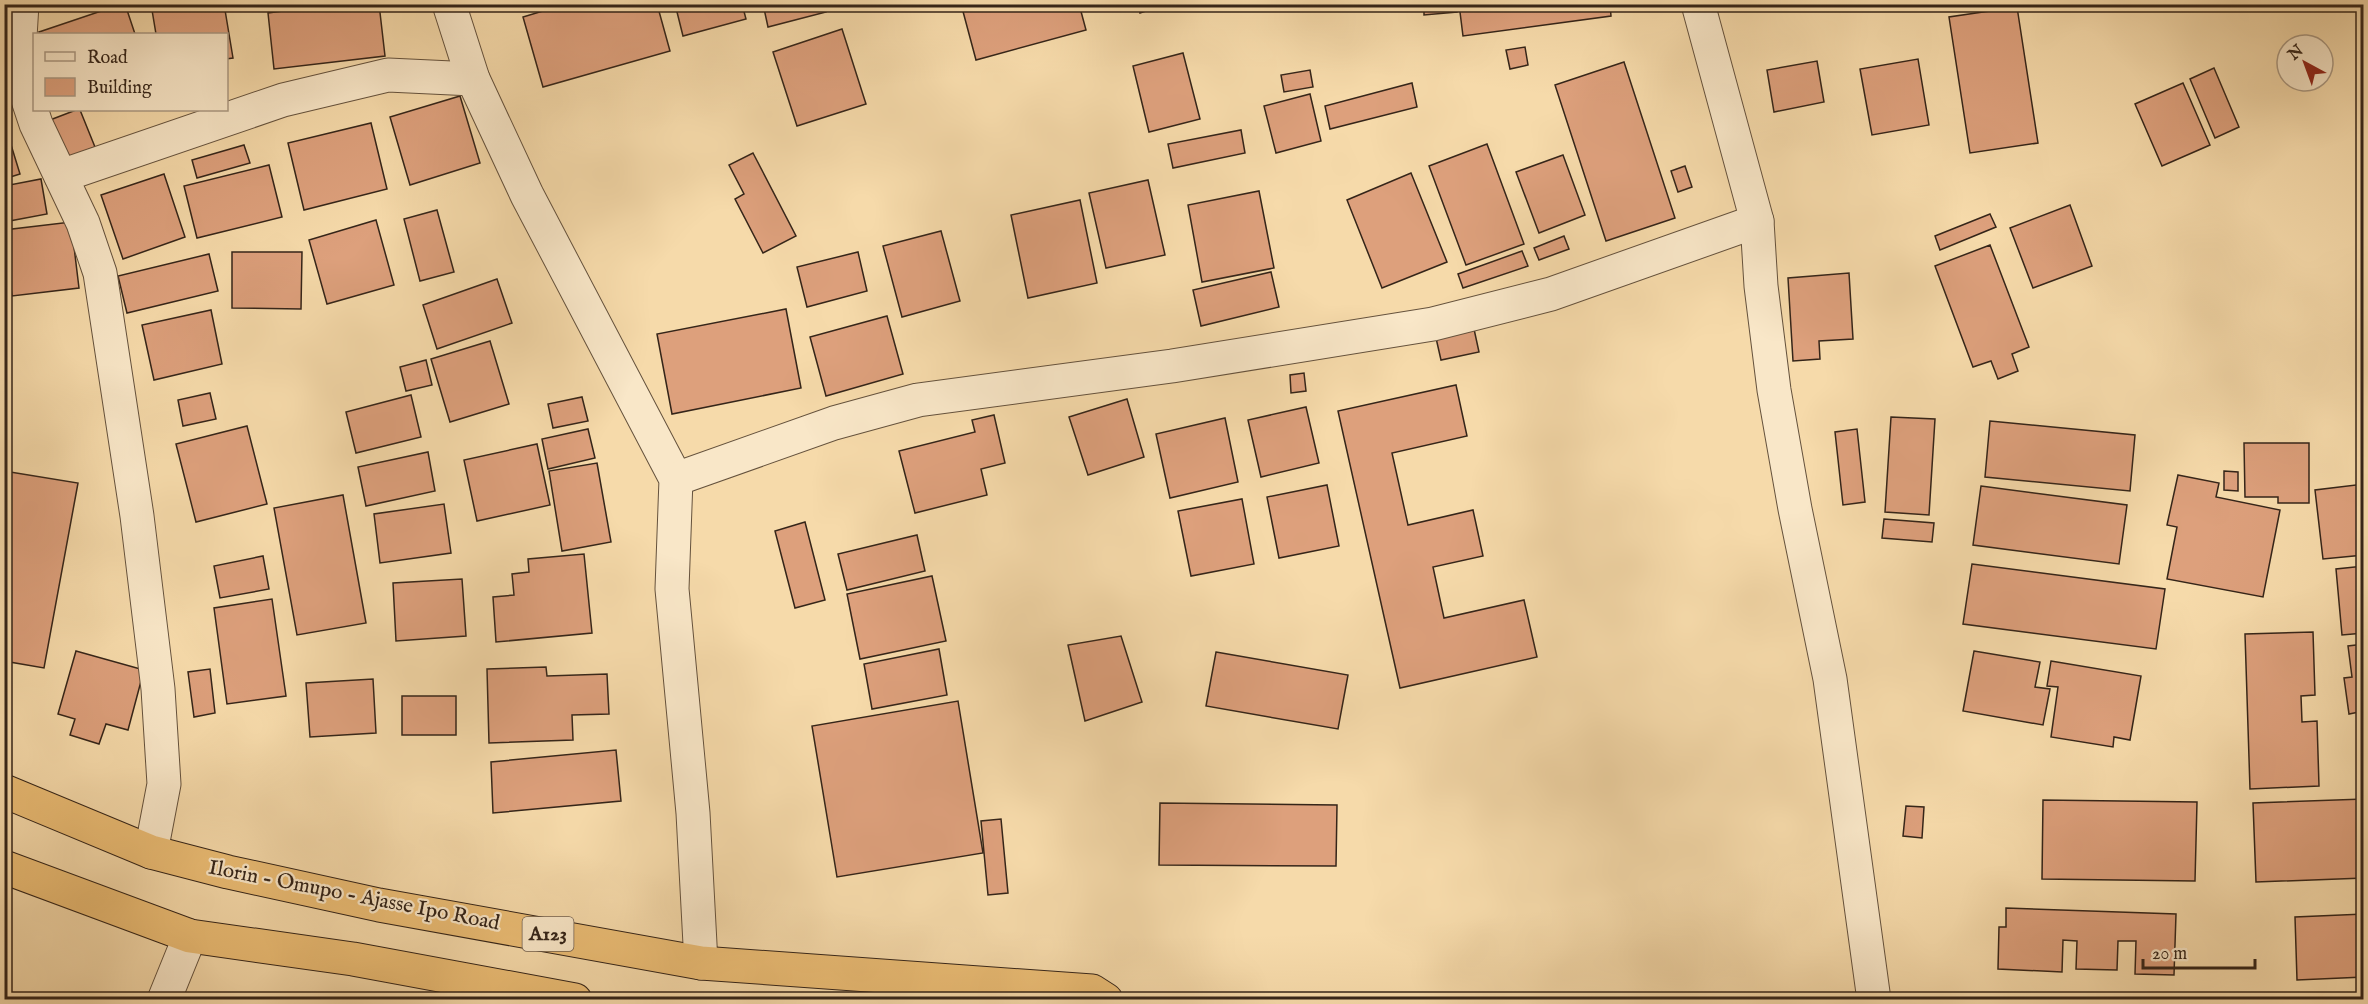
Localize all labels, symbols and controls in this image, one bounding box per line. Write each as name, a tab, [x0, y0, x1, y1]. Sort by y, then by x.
legend	[33, 33, 228, 111]
north arrow	[2275, 33, 2335, 93]
text: N	[2284, 41, 2308, 66]
text: Road	[87, 47, 128, 70]
text: Building	[87, 77, 152, 100]
street label: Ilorin - Omupo - Ajasse Ipo Road	[206, 854, 503, 938]
road number: A123	[522, 917, 574, 951]
scale bar	[2143, 932, 2256, 970]
text: 20 m	[2152, 943, 2187, 966]

